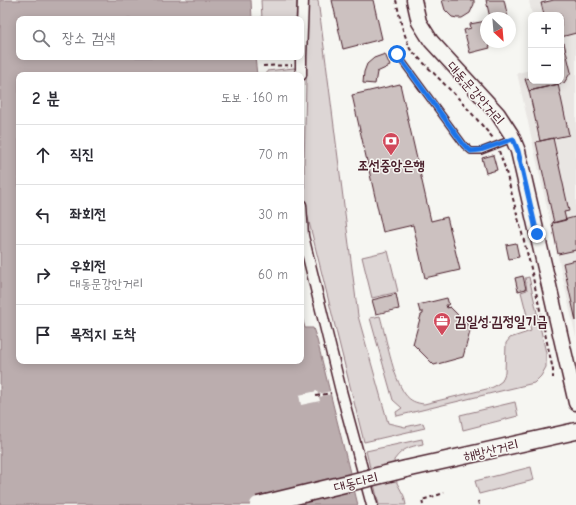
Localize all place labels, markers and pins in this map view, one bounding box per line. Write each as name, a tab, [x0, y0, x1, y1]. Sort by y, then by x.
bank icon: 조선중앙은행	[381, 131, 401, 156]
place label: 조선중앙은행	[357, 157, 425, 174]
office icon: 김일성·김정일기금	[432, 311, 452, 336]
place label: 김일성·김정일기금	[455, 313, 548, 330]

